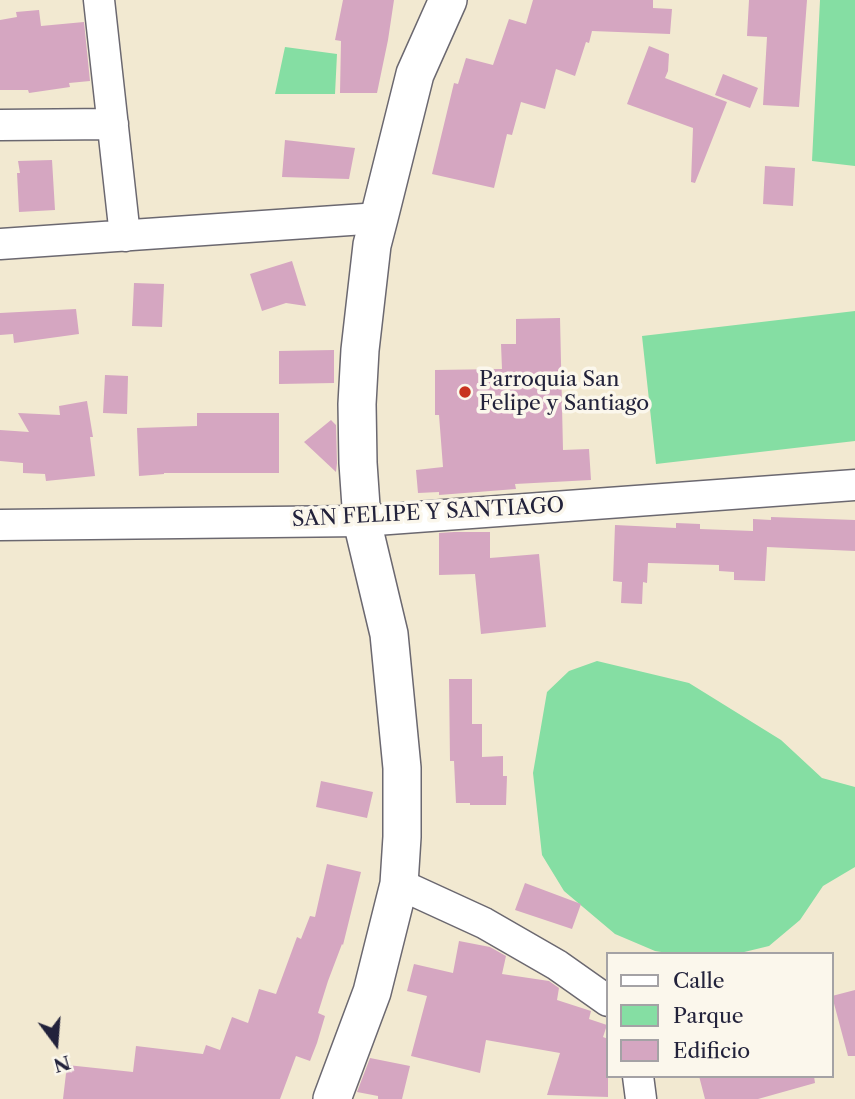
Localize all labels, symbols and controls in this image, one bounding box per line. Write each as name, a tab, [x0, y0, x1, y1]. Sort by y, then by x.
place label: Parroquia San Felipe y Santiago	[479, 367, 649, 417]
marker: Parroquia San Felipe y Santiago	[457, 384, 473, 400]
street label: SAN FELIPE Y SANTIAGO	[291, 493, 565, 533]
legend	[606, 952, 834, 1078]
text: Calle	[673, 968, 725, 993]
text: Parque	[673, 1003, 744, 1028]
north arrow	[21, 1008, 91, 1078]
text: Edificio	[673, 1038, 750, 1063]
text: N	[51, 1050, 73, 1077]

